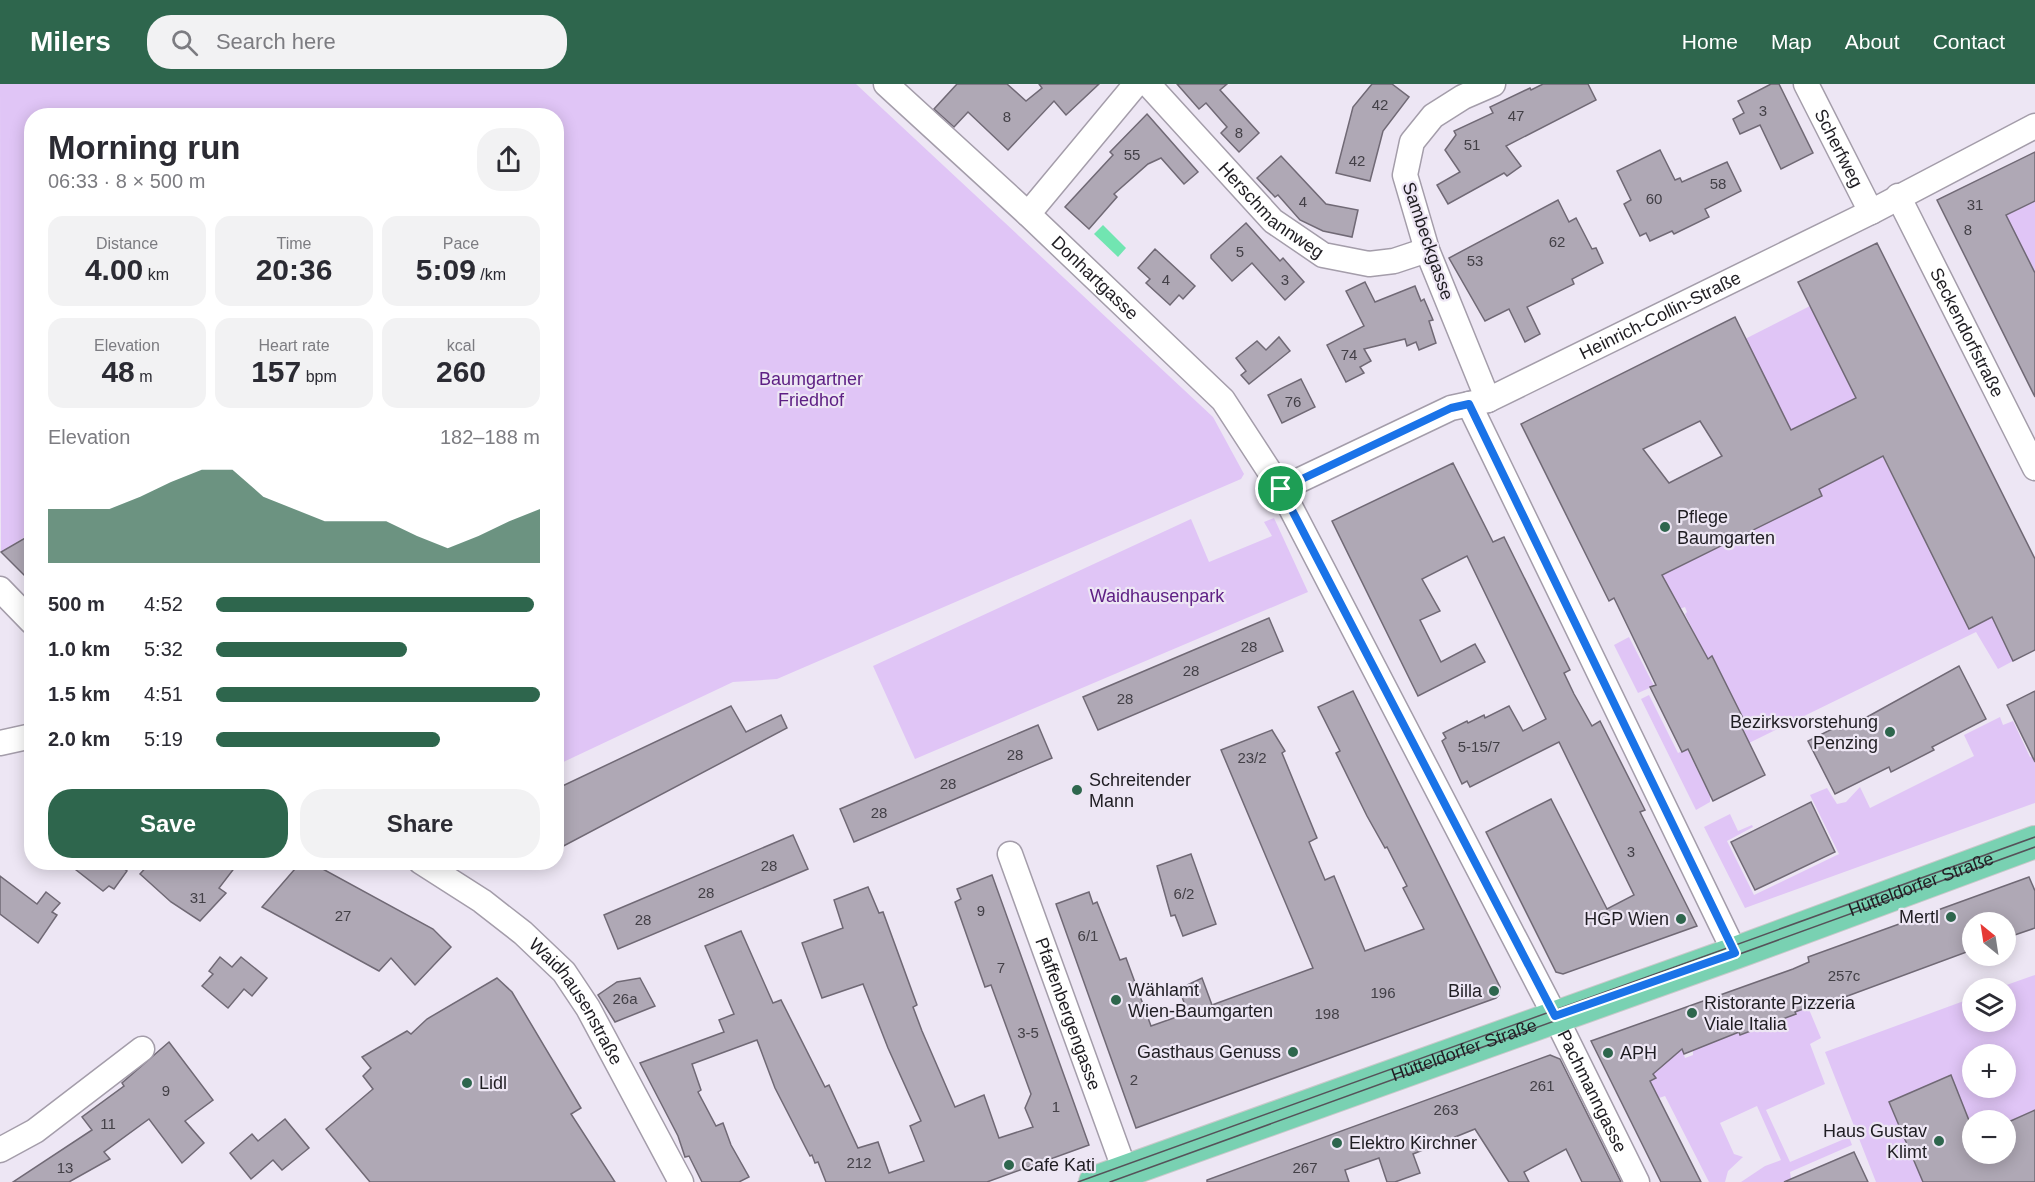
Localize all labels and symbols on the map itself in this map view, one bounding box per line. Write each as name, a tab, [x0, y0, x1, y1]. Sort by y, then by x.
house number: 42	[1372, 96, 1388, 113]
house number: 3	[1759, 102, 1767, 119]
street label: Scherfweg	[1810, 106, 1867, 191]
house number: 47	[1508, 107, 1524, 124]
house number: 8	[1003, 108, 1011, 125]
house number: 8	[1235, 124, 1243, 141]
house number: 51	[1464, 136, 1480, 153]
house number: 55	[1124, 146, 1140, 163]
house number: 42	[1349, 152, 1365, 169]
street label: Herschmannweg	[1214, 158, 1327, 263]
house number: 58	[1710, 175, 1726, 192]
street label: Sambeckgasse	[1399, 180, 1457, 302]
house number: 60	[1646, 190, 1662, 207]
house number: 4	[1299, 193, 1307, 210]
house number: 31	[1967, 196, 1983, 213]
house number: 8	[1964, 221, 1972, 238]
street label: Donhartgasse	[1047, 232, 1142, 324]
house number: 62	[1549, 233, 1565, 250]
house number: 5	[1236, 243, 1244, 260]
house number: 53	[1467, 252, 1483, 269]
street label: Seckendorfstraße	[1926, 265, 2008, 401]
street label: Heinrich-Collin-Straße	[1576, 267, 1744, 363]
house number: 4	[1162, 271, 1170, 288]
house number: 3	[1281, 271, 1289, 288]
house number: 74	[1341, 346, 1357, 363]
park label: Baumgartner Friedhof	[759, 369, 863, 410]
house number: 76	[1285, 393, 1301, 410]
pin	[1255, 463, 1306, 514]
place label: Pflege Baumgarten	[1677, 507, 1775, 548]
marker: Pflege Baumgarten	[1658, 520, 1672, 534]
park label: Waidhausenpark	[1090, 586, 1225, 606]
house number: 28	[1241, 638, 1257, 655]
house number: 28	[1183, 662, 1199, 679]
house number: 28	[1117, 690, 1133, 707]
place label: Bezirksvorstehung Penzing	[1730, 712, 1878, 753]
marker: Bezirksvorstehung Penzing	[1883, 725, 1897, 739]
house number: 5-15/7	[1458, 738, 1500, 755]
house number: 28	[1007, 746, 1023, 763]
house number: 23/2	[1237, 749, 1267, 766]
place label: Schreitender Mann	[1089, 770, 1191, 811]
house number: 28	[940, 775, 956, 792]
marker: Schreitender Mann	[1070, 783, 1084, 797]
house number: 28	[871, 804, 887, 821]
house number: 3	[1627, 843, 1635, 860]
street label: Hütteldorfer Straße	[1846, 848, 1996, 920]
house number: 28	[761, 857, 777, 874]
house number: 28	[698, 884, 714, 901]
house number: 6/2	[1174, 885, 1194, 902]
house number: 31	[190, 889, 206, 906]
house number: 9	[977, 902, 985, 919]
house number: 27	[335, 907, 351, 924]
place label: Mertl	[1899, 907, 1939, 927]
place label: HGP Wien	[1584, 909, 1669, 929]
marker: Mertl	[1944, 910, 1958, 924]
house number: 28	[635, 911, 651, 928]
marker: HGP Wien	[1674, 912, 1688, 926]
north arrow	[1962, 912, 2016, 966]
house number: 6/1	[1078, 927, 1098, 944]
street label: Waidhausenstraße	[525, 934, 627, 1068]
street label: Pfaffenbergengasse	[1031, 935, 1105, 1093]
house number: 7	[997, 959, 1005, 976]
house number: 257c	[1828, 967, 1861, 984]
place label: Wählamt Wien-Baumgarten	[1128, 980, 1273, 1021]
place label: Billa	[1448, 981, 1483, 1001]
house number: 196	[1370, 984, 1396, 1001]
marker: Billa	[1487, 984, 1501, 998]
house number: 26a	[612, 990, 638, 1007]
marker: Wählamt Wien-Baumgarten	[1109, 993, 1123, 1007]
place label: Ristorante Pizzeria Viale Italia	[1704, 993, 1856, 1034]
house number: 198	[1314, 1005, 1340, 1022]
marker: Ristorante Pizzeria Viale Italia	[1685, 1006, 1699, 1020]
street label: Hütteldorfer Straße	[1389, 1015, 1540, 1085]
house number: 3-5	[1017, 1024, 1039, 1041]
street label: Pachmanngasse	[1553, 1027, 1631, 1156]
place label: Gasthaus Genuss	[1137, 1042, 1281, 1062]
place label: APH	[1620, 1043, 1657, 1063]
marker: Gasthaus Genuss	[1286, 1045, 1300, 1059]
marker: APH	[1601, 1046, 1615, 1060]
house number: 2	[1130, 1071, 1138, 1088]
place label: Lidl	[479, 1073, 507, 1093]
marker: Lidl	[460, 1076, 474, 1090]
house number: 261	[1529, 1077, 1555, 1094]
house number: 9	[162, 1082, 170, 1099]
house number: 1	[1052, 1098, 1060, 1115]
house number: 263	[1433, 1101, 1459, 1118]
house number: 11	[100, 1115, 116, 1132]
place label: Haus Gustav Klimt	[1823, 1121, 1927, 1162]
place label: Elektro Kirchner	[1349, 1133, 1477, 1153]
marker: Haus Gustav Klimt	[1932, 1134, 1946, 1148]
marker: Elektro Kirchner	[1330, 1136, 1344, 1150]
house number: 212	[846, 1154, 872, 1171]
place label: Cafe Kati	[1021, 1155, 1095, 1175]
marker: Cafe Kati	[1002, 1158, 1016, 1172]
house number: 13	[57, 1159, 73, 1176]
house number: 267	[1292, 1159, 1318, 1176]

